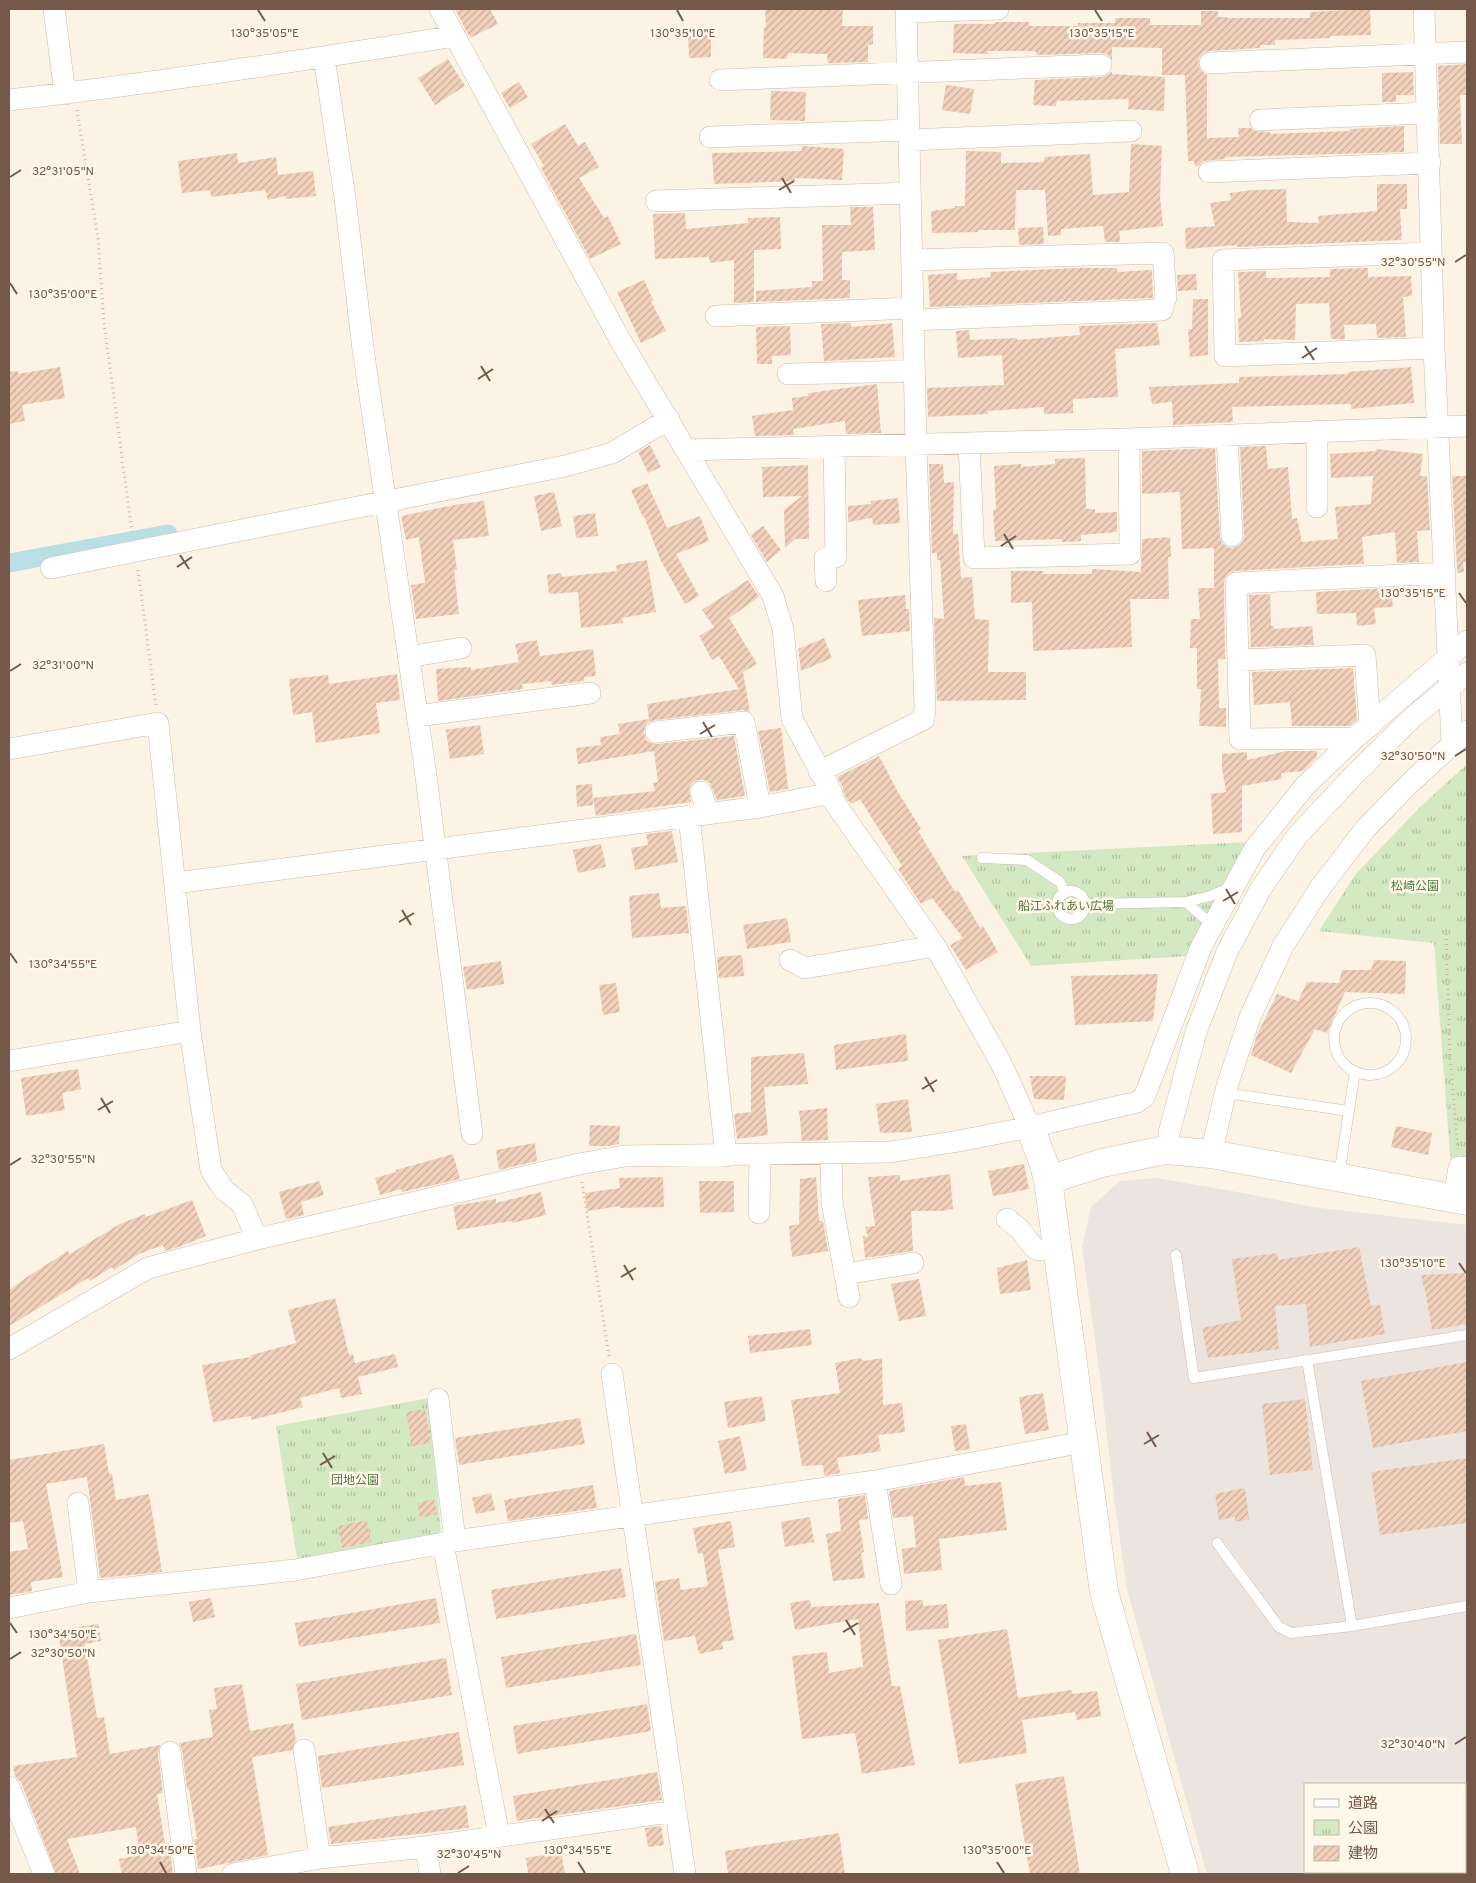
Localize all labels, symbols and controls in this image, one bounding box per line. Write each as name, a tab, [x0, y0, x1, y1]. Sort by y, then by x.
text: 130°35'05"E	[231, 26, 299, 42]
text: 130°35'10"E	[650, 26, 716, 42]
text: 130°35'15"E	[1069, 26, 1135, 42]
text: 32°31'05"N	[32, 164, 94, 180]
text: 32°30'55"N	[1381, 255, 1445, 271]
text: 130°35'00"E	[29, 287, 97, 303]
text: 130°35'15"E	[1380, 586, 1446, 602]
text: 32°31'00"N	[32, 658, 94, 674]
text: 32°30'50"N	[1380, 749, 1446, 765]
park label: 松崎公園	[1391, 879, 1439, 895]
park label: 船江ふれあい広場	[1018, 899, 1114, 915]
text: 130°34'55"E	[29, 957, 97, 973]
text: 32°30'55"N	[31, 1152, 95, 1168]
text: 130°35'10"E	[1380, 1256, 1446, 1272]
park label: 団地公園	[331, 1473, 379, 1489]
text: 130°34'50"E	[29, 1627, 97, 1643]
text: 32°30'50"N	[30, 1646, 96, 1662]
text: 32°30'40"N	[1380, 1737, 1446, 1753]
legend	[1304, 1783, 1466, 1873]
text: 道路	[1348, 1795, 1378, 1814]
text: 公園	[1348, 1820, 1378, 1839]
text: 130°34'50"E	[126, 1843, 194, 1859]
text: 130°34'55"E	[544, 1843, 612, 1859]
text: 130°35'00"E	[963, 1843, 1031, 1859]
text: 建物	[1348, 1845, 1378, 1864]
text: 32°30'45"N	[437, 1847, 501, 1863]

